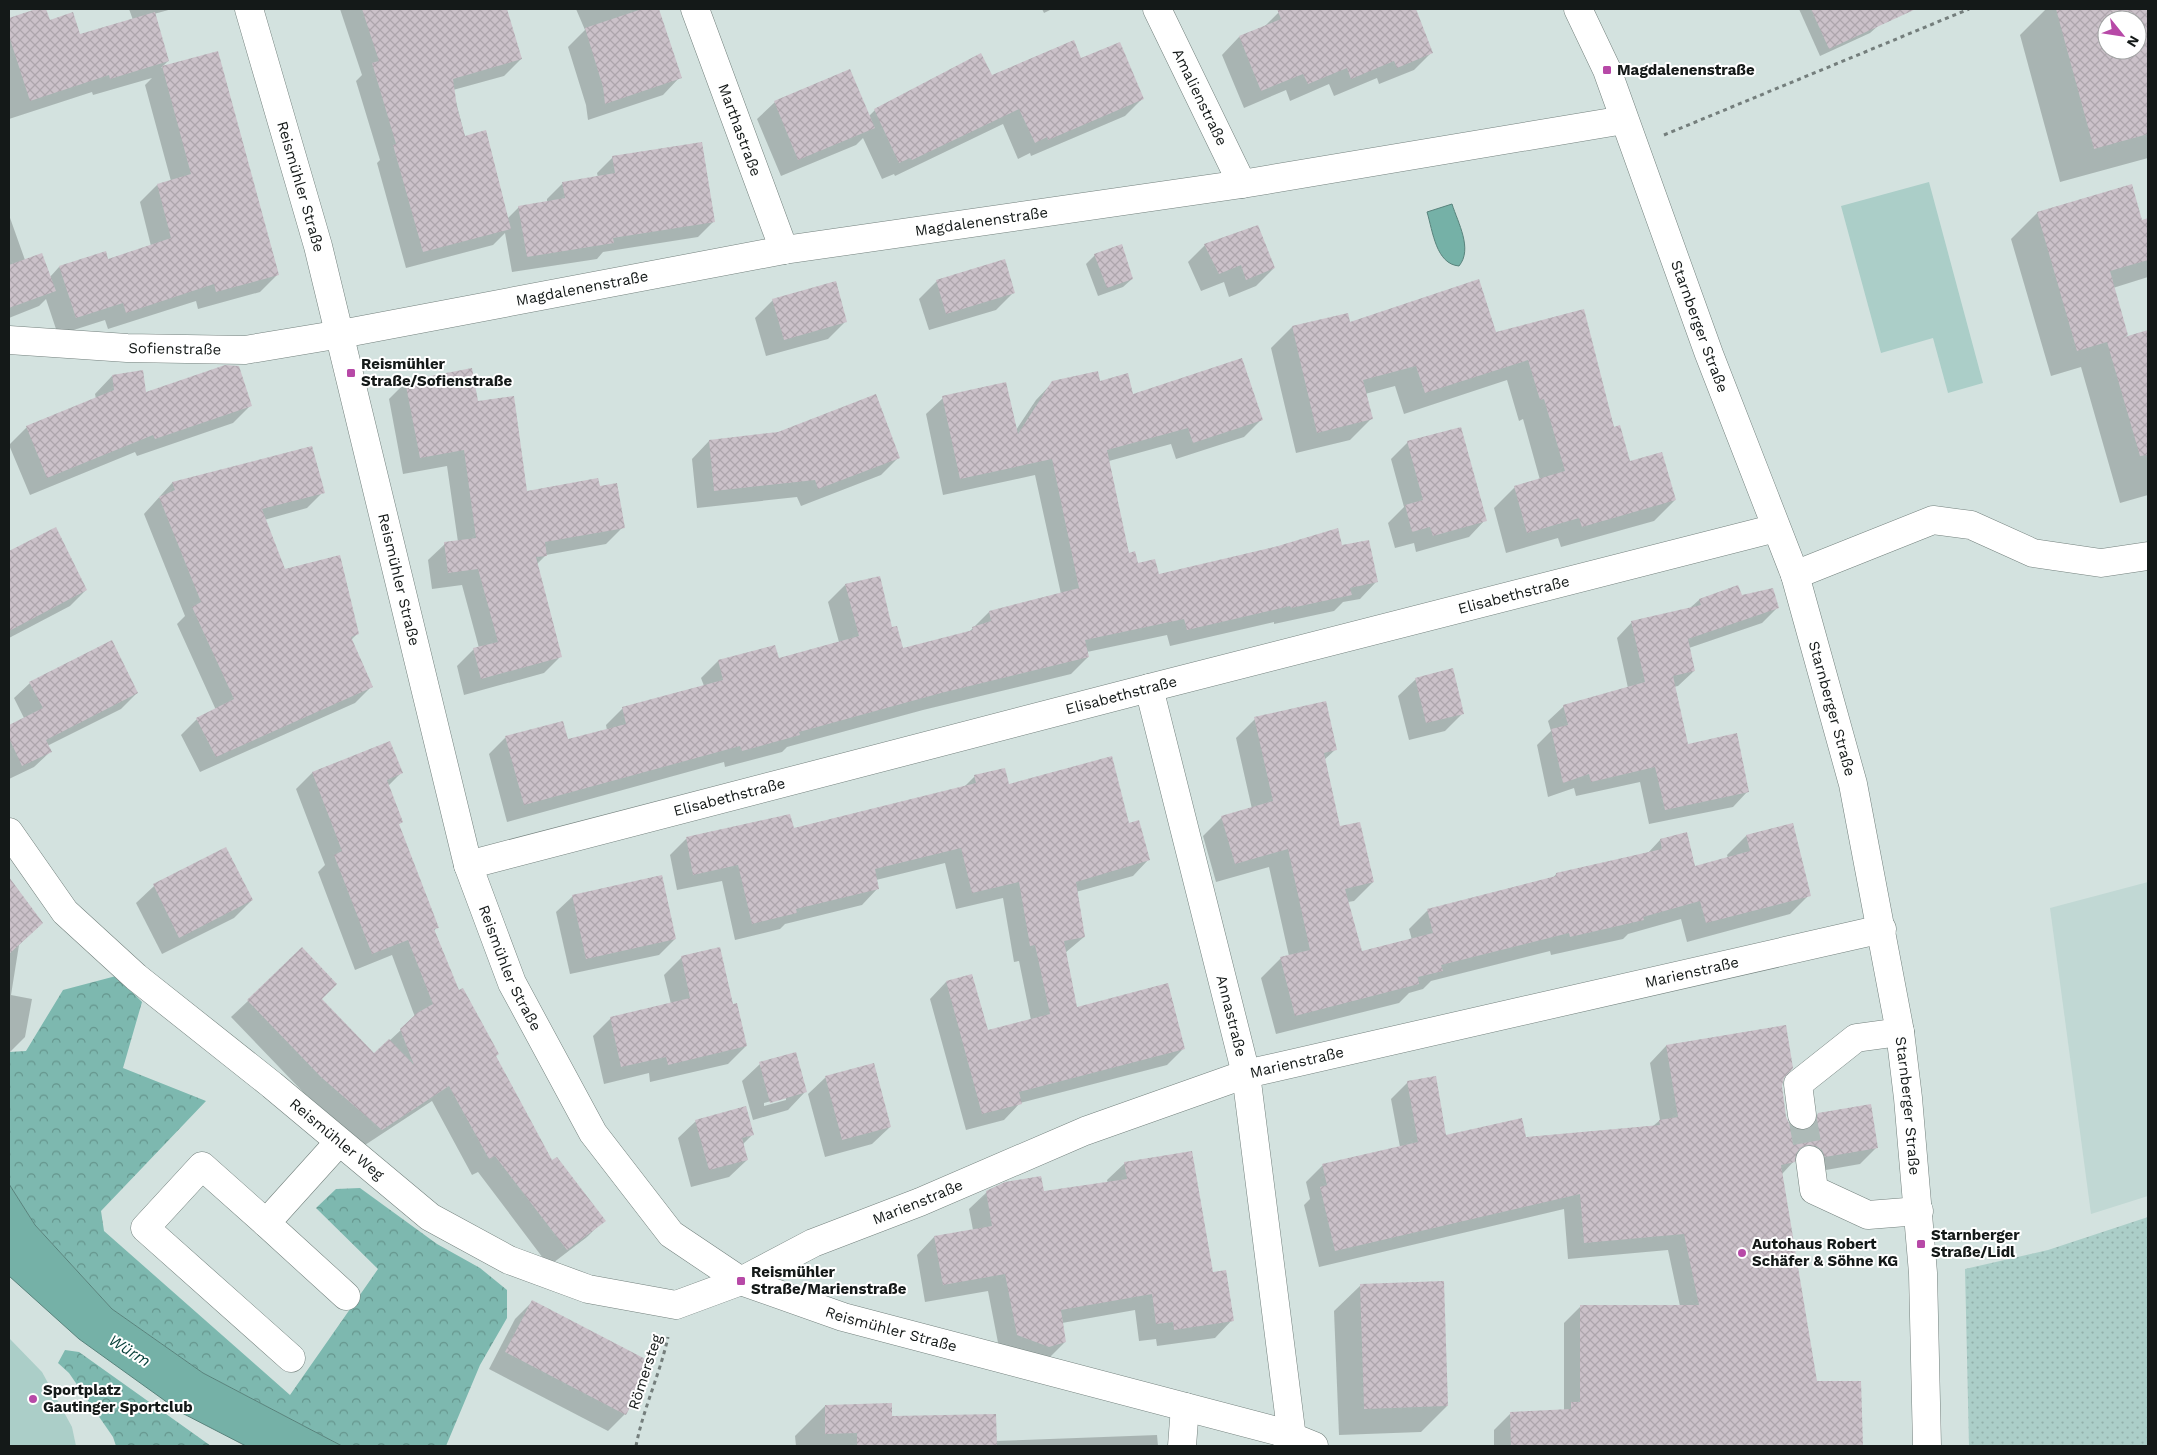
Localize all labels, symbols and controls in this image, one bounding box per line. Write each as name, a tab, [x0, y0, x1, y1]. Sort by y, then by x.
north arrow	[2097, 10, 2147, 60]
text: N	[2124, 33, 2143, 50]
street label: Amalienstraße	[1169, 46, 1231, 149]
place label: Magdalenenstraße	[1617, 61, 1755, 79]
marker: Magdalenenstraße	[1601, 64, 1613, 76]
street label: Marthastraße	[714, 81, 765, 179]
street label: Reismühler Straße	[273, 119, 328, 254]
street label: Magdalenenstraße	[914, 203, 1049, 240]
street label: Starnberger Straße	[1667, 258, 1732, 395]
street label: Magdalenenstraße	[515, 267, 650, 310]
street label: Sofienstraße	[128, 339, 221, 359]
place label: Reismühler Straße/Sofienstraße	[361, 355, 512, 390]
marker: Reismühler Straße/Sofienstraße	[345, 367, 357, 379]
street label: Reismühler Straße	[374, 512, 424, 648]
street label: Elisabethstraße	[1456, 572, 1571, 618]
street label: Starnberger Straße	[1805, 639, 1859, 778]
street label: Elisabethstraße	[1064, 672, 1179, 718]
street label: Elisabethstraße	[672, 774, 787, 820]
street label: Reismühler Straße	[475, 903, 545, 1034]
street label: Marienstraße	[1643, 953, 1741, 992]
street label: Annastraße	[1212, 973, 1250, 1059]
street label: Starnberger Straße	[1892, 1035, 1924, 1176]
street label: Marienstraße	[1248, 1043, 1346, 1082]
street label: Reismühler Weg	[286, 1095, 388, 1184]
street label: Marienstraße	[870, 1176, 965, 1228]
place label: Starnberger Straße/Lidl	[1931, 1226, 2020, 1261]
place label: Autohaus Robert Schäfer & Söhne KG	[1752, 1235, 1898, 1270]
marker: Starnberger Straße/Lidl	[1915, 1238, 1927, 1250]
marker: Autohaus Robert Schäfer & Söhne KG	[1736, 1247, 1748, 1259]
place label: Reismühler Straße/Marienstraße	[751, 1263, 907, 1298]
marker: Reismühler Straße/Marienstraße	[735, 1275, 747, 1287]
street label: Reismühler Straße	[823, 1303, 959, 1356]
water label: Würm	[105, 1330, 154, 1371]
street label: Römersteg	[624, 1332, 666, 1412]
place label: Sportplatz Gautinger Sportclub	[43, 1381, 193, 1416]
marker: Sportplatz Gautinger Sportclub	[27, 1393, 39, 1405]

